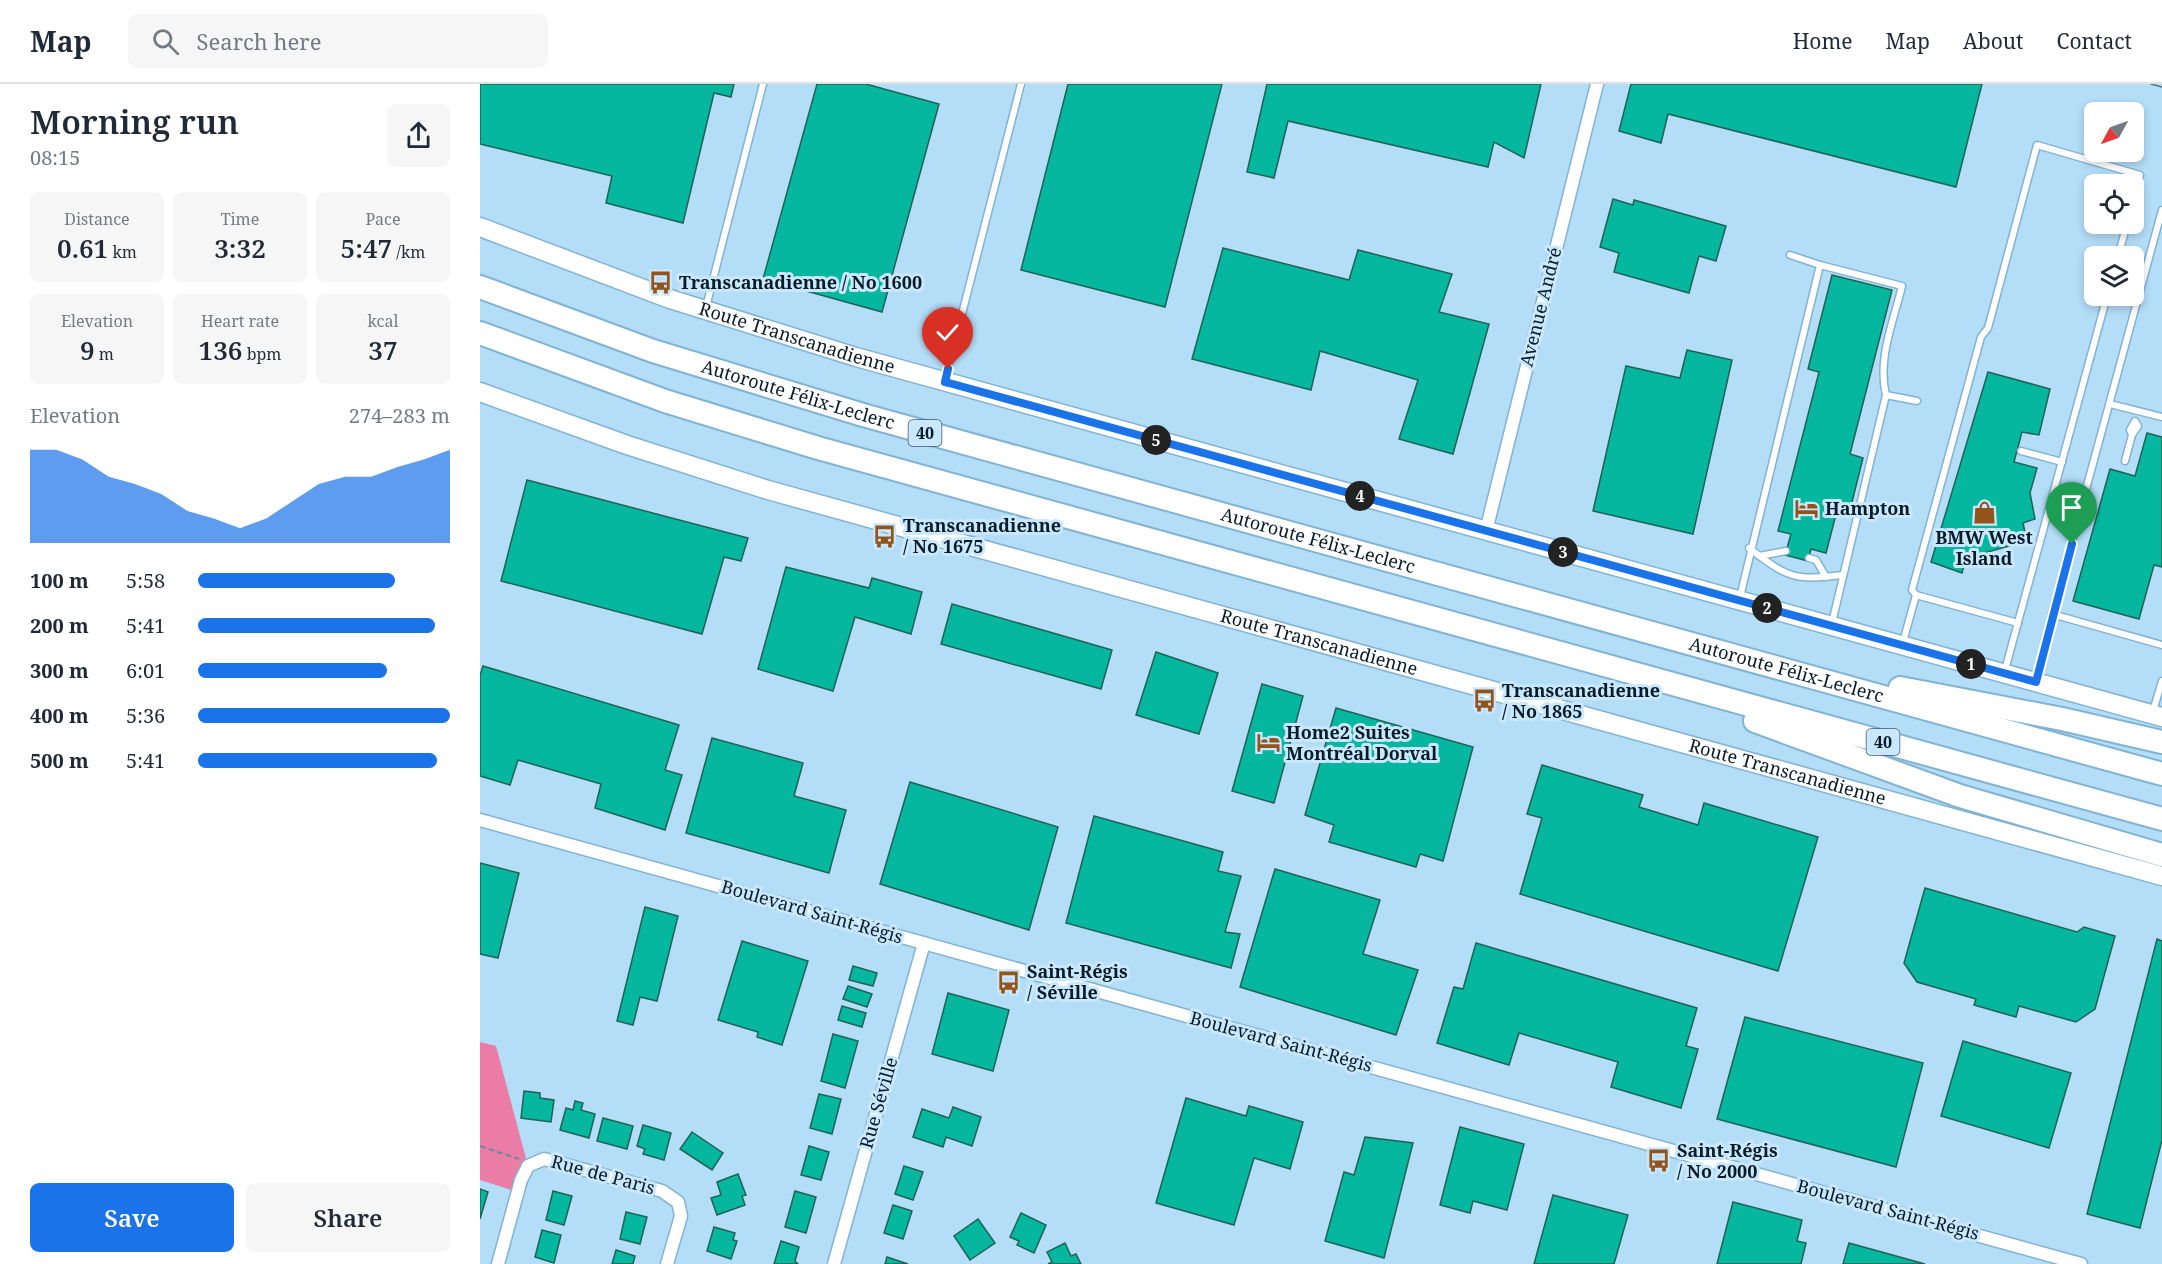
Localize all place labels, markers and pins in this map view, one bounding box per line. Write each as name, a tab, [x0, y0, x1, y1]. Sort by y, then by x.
bus stop icon: Transcanadienne / No 1600	[648, 270, 674, 296]
place label: Transcanadienne / No 1600	[679, 270, 922, 294]
pin	[922, 307, 973, 369]
pin: 5	[1141, 425, 1171, 455]
pin: 4	[1345, 481, 1375, 511]
pin	[2046, 482, 2097, 544]
hotel icon: Hampton	[1794, 496, 1820, 522]
place label: Hampton	[1825, 496, 1910, 520]
shop icon: BMW West Island	[1971, 499, 1997, 525]
place label: Transcanadienne / No 1675	[903, 513, 1061, 558]
bus stop icon: Transcanadienne / No 1675	[872, 523, 898, 549]
place label: BMW West Island	[1935, 525, 2033, 570]
pin: 3	[1548, 537, 1578, 567]
pin: 2	[1752, 593, 1782, 623]
pin: 1	[1956, 649, 1986, 679]
place label: Transcanadienne / No 1865	[1502, 678, 1660, 723]
bus stop icon: Transcanadienne / No 1865	[1471, 688, 1497, 714]
place label: Home2 Suites Montréal Dorval	[1286, 720, 1438, 765]
hotel icon: Home2 Suites Montréal Dorval	[1255, 730, 1281, 756]
place label: Saint-Régis / Séville	[1027, 959, 1128, 1004]
bus stop icon: Saint-Régis / Séville	[996, 969, 1022, 995]
place label: Saint-Régis / No 2000	[1677, 1138, 1778, 1183]
bus stop icon: Saint-Régis / No 2000	[1646, 1148, 1672, 1174]

